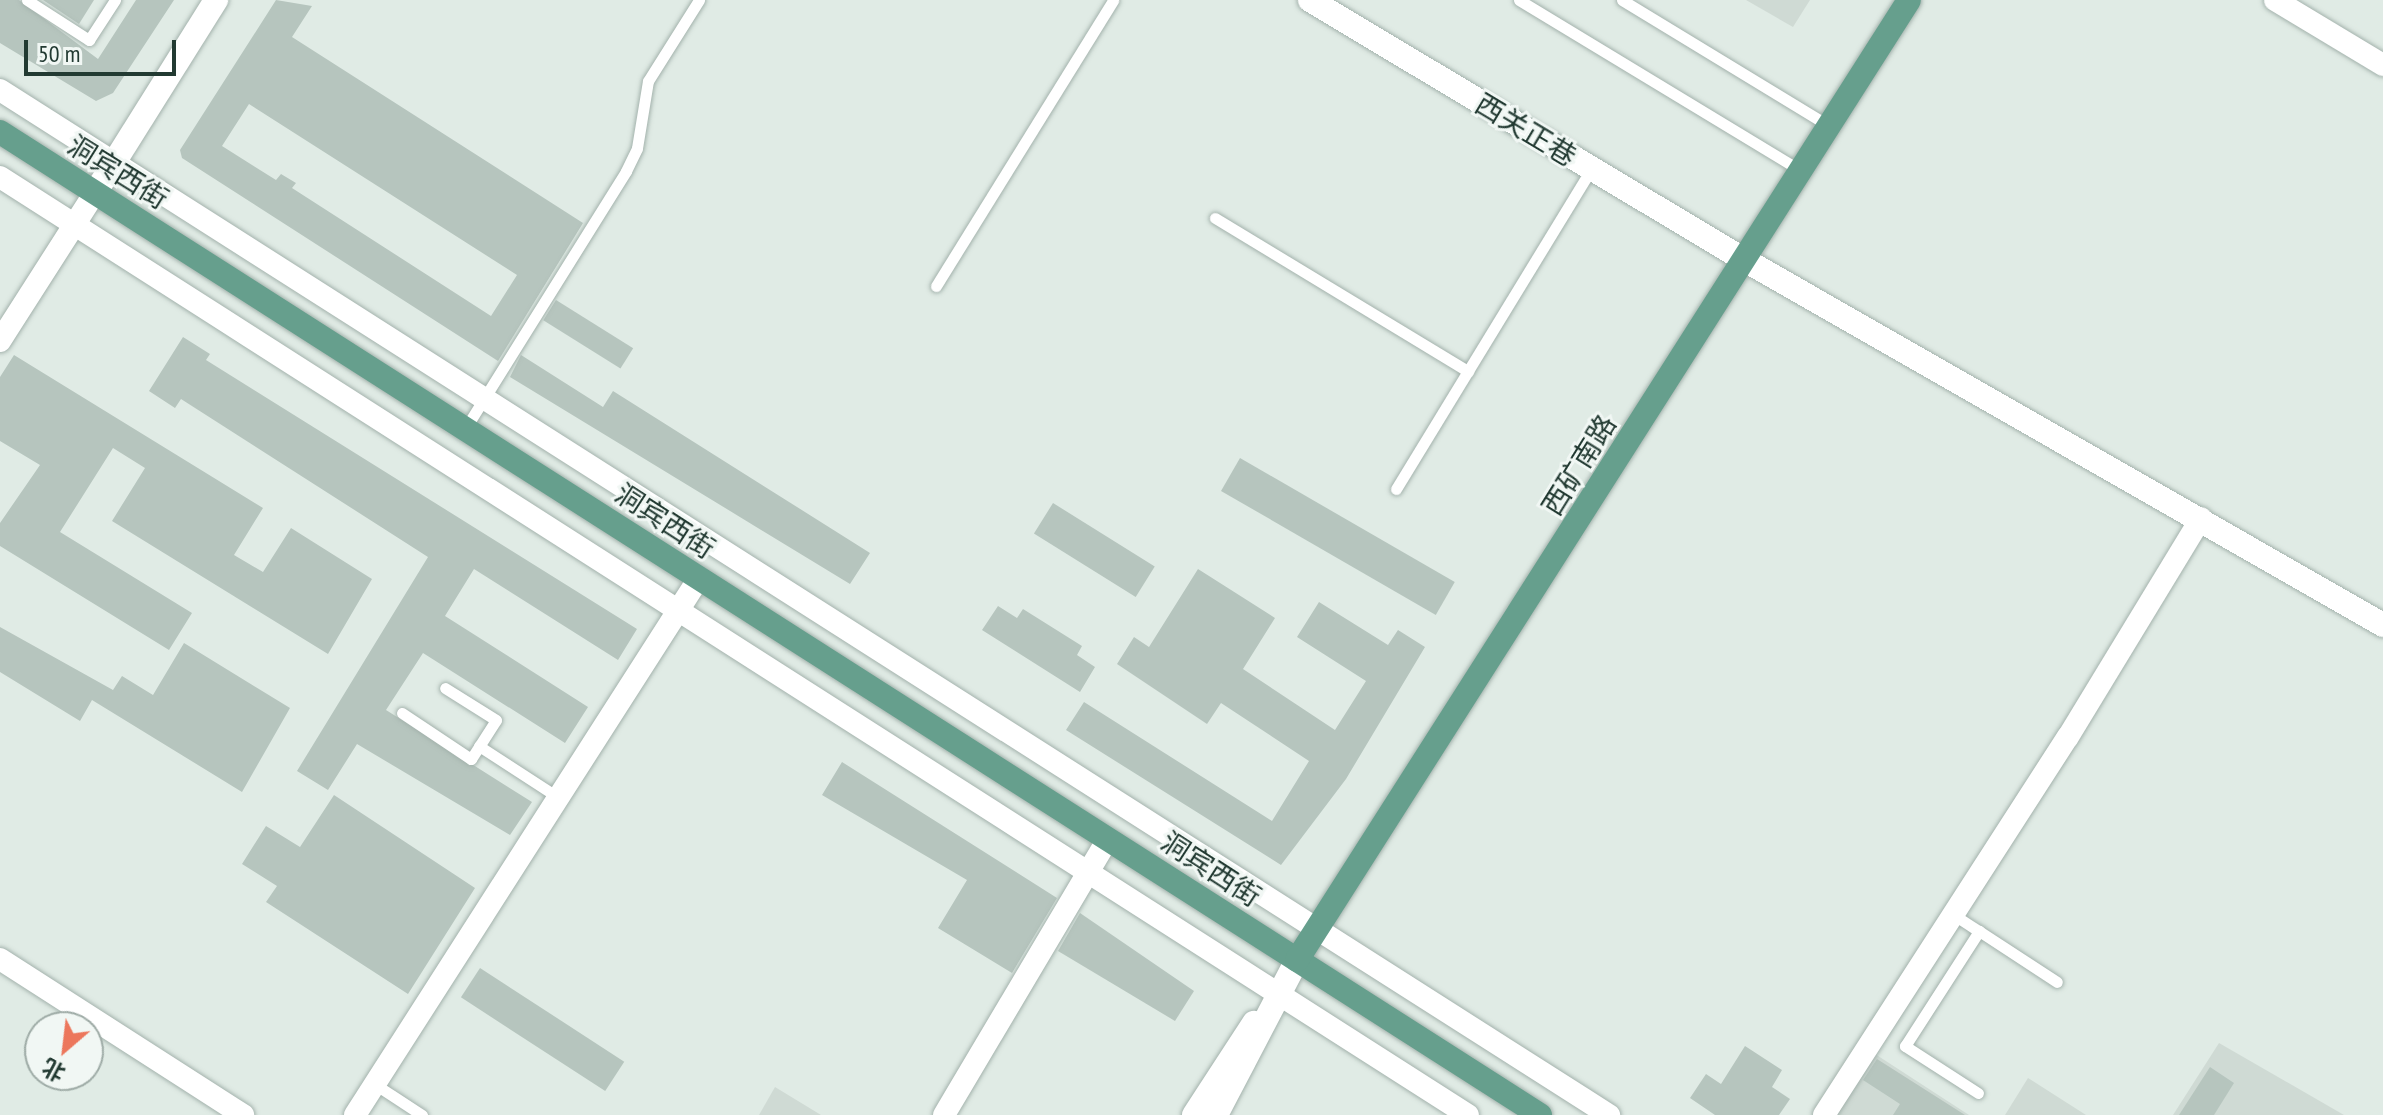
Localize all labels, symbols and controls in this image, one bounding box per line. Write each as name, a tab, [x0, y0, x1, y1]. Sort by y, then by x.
scale bar	[28, 24, 180, 74]
text: 50 m	[38, 38, 80, 69]
street label: 西关正巷	[1469, 87, 1583, 173]
street label: 洞宾西街	[62, 128, 174, 216]
street label: 西矿南路	[1535, 409, 1623, 521]
street label: 洞宾西街	[609, 476, 721, 566]
street label: 洞宾西街	[1155, 824, 1267, 914]
north arrow	[24, 1011, 104, 1091]
text: 北	[37, 1053, 70, 1088]

